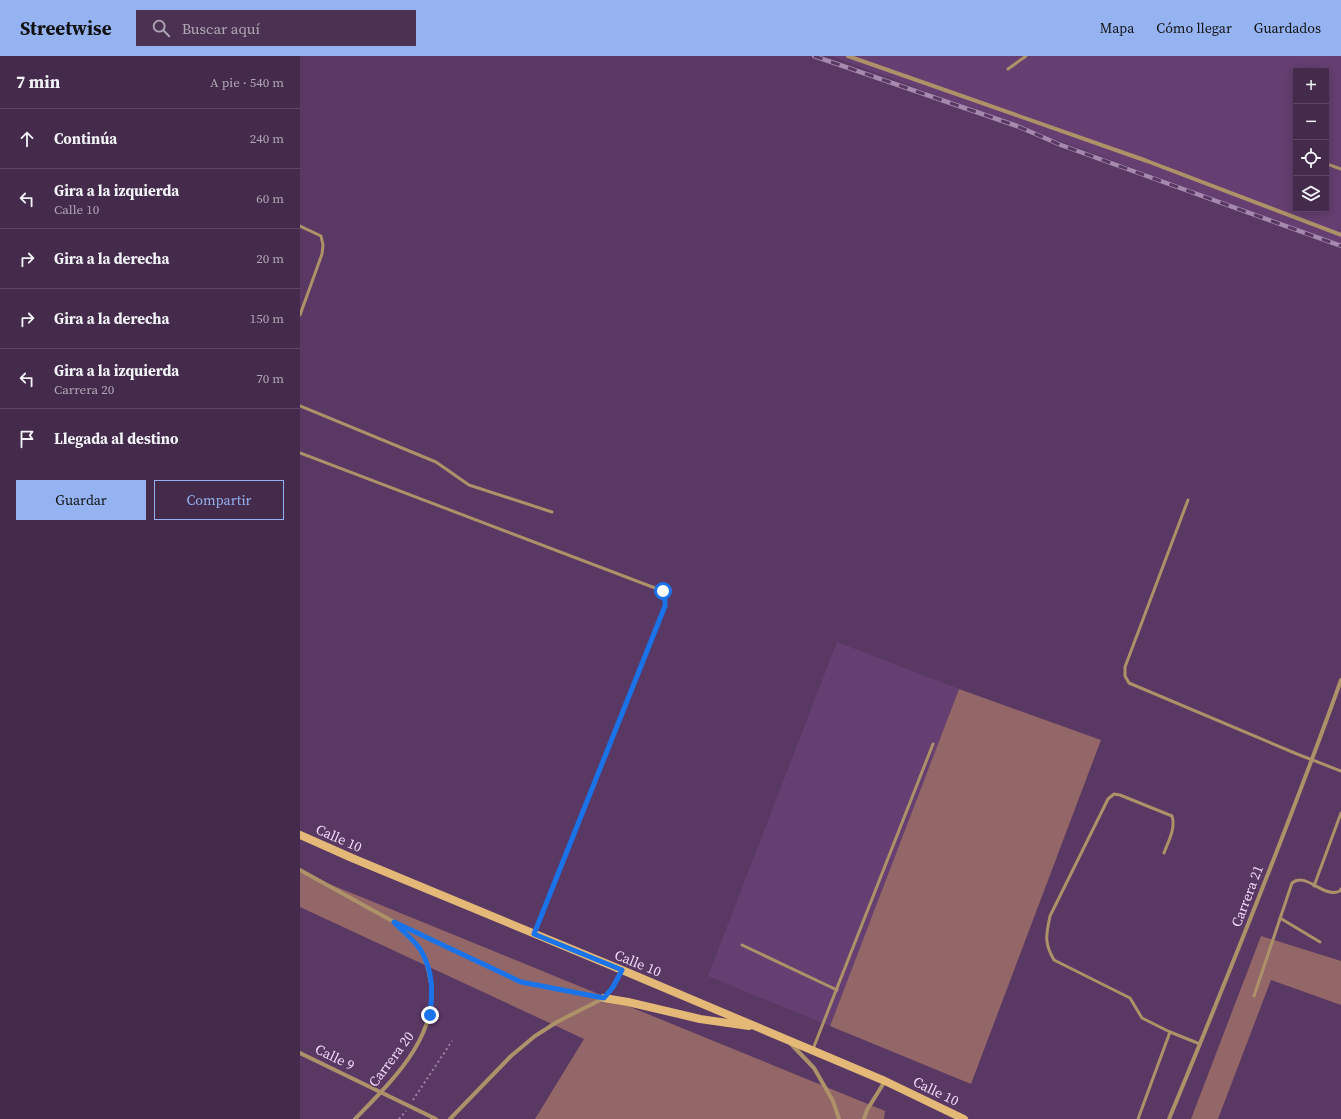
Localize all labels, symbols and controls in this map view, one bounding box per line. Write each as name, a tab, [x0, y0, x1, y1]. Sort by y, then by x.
search box	[136, 10, 416, 46]
text: Streetwise	[20, 15, 112, 41]
icon: search	[150, 17, 172, 39]
text: Buscar aquí	[182, 18, 260, 39]
text: Mapa	[1100, 18, 1134, 38]
text: Cómo llegar	[1156, 18, 1232, 38]
text: Guardados	[1254, 18, 1321, 38]
map controls	[1293, 68, 1329, 212]
button: +	[1293, 68, 1329, 104]
text: 7 min	[16, 70, 60, 94]
text: A pie · 540 m	[210, 74, 284, 91]
button: −	[1293, 104, 1329, 140]
icon: ahead	[16, 128, 38, 150]
text: Continúa	[54, 128, 117, 149]
text: 240 m	[250, 130, 284, 147]
button: locate	[1293, 140, 1329, 176]
button: layers	[1293, 176, 1329, 212]
text: Gira a la izquierda	[54, 180, 179, 201]
icon: left	[16, 188, 38, 210]
text: 60 m	[256, 190, 284, 207]
text: Calle 10	[54, 201, 99, 218]
icon: right	[16, 248, 38, 270]
text: Gira a la derecha	[54, 248, 169, 269]
text: 20 m	[256, 250, 284, 267]
icon: right	[16, 308, 38, 330]
text: Gira a la derecha	[54, 308, 169, 329]
text: 150 m	[250, 310, 284, 327]
text: Gira a la izquierda	[54, 360, 179, 381]
icon: left	[16, 368, 38, 390]
text: 70 m	[256, 370, 284, 387]
text: Carrera 20	[54, 381, 114, 398]
icon: arrive	[16, 428, 38, 450]
text: Llegada al destino	[54, 428, 179, 449]
button: Guardar	[16, 480, 146, 520]
button: Compartir	[154, 480, 284, 520]
route start	[654, 582, 672, 600]
street label: Calle 10	[313, 819, 365, 857]
street label: Carrera 21	[1226, 862, 1268, 930]
street label: Calle 10	[612, 945, 664, 981]
route end	[421, 1006, 439, 1024]
street label: Carrera 20	[363, 1027, 419, 1091]
street label: Calle 9	[312, 1039, 358, 1075]
street label: Calle 10	[910, 1071, 962, 1111]

